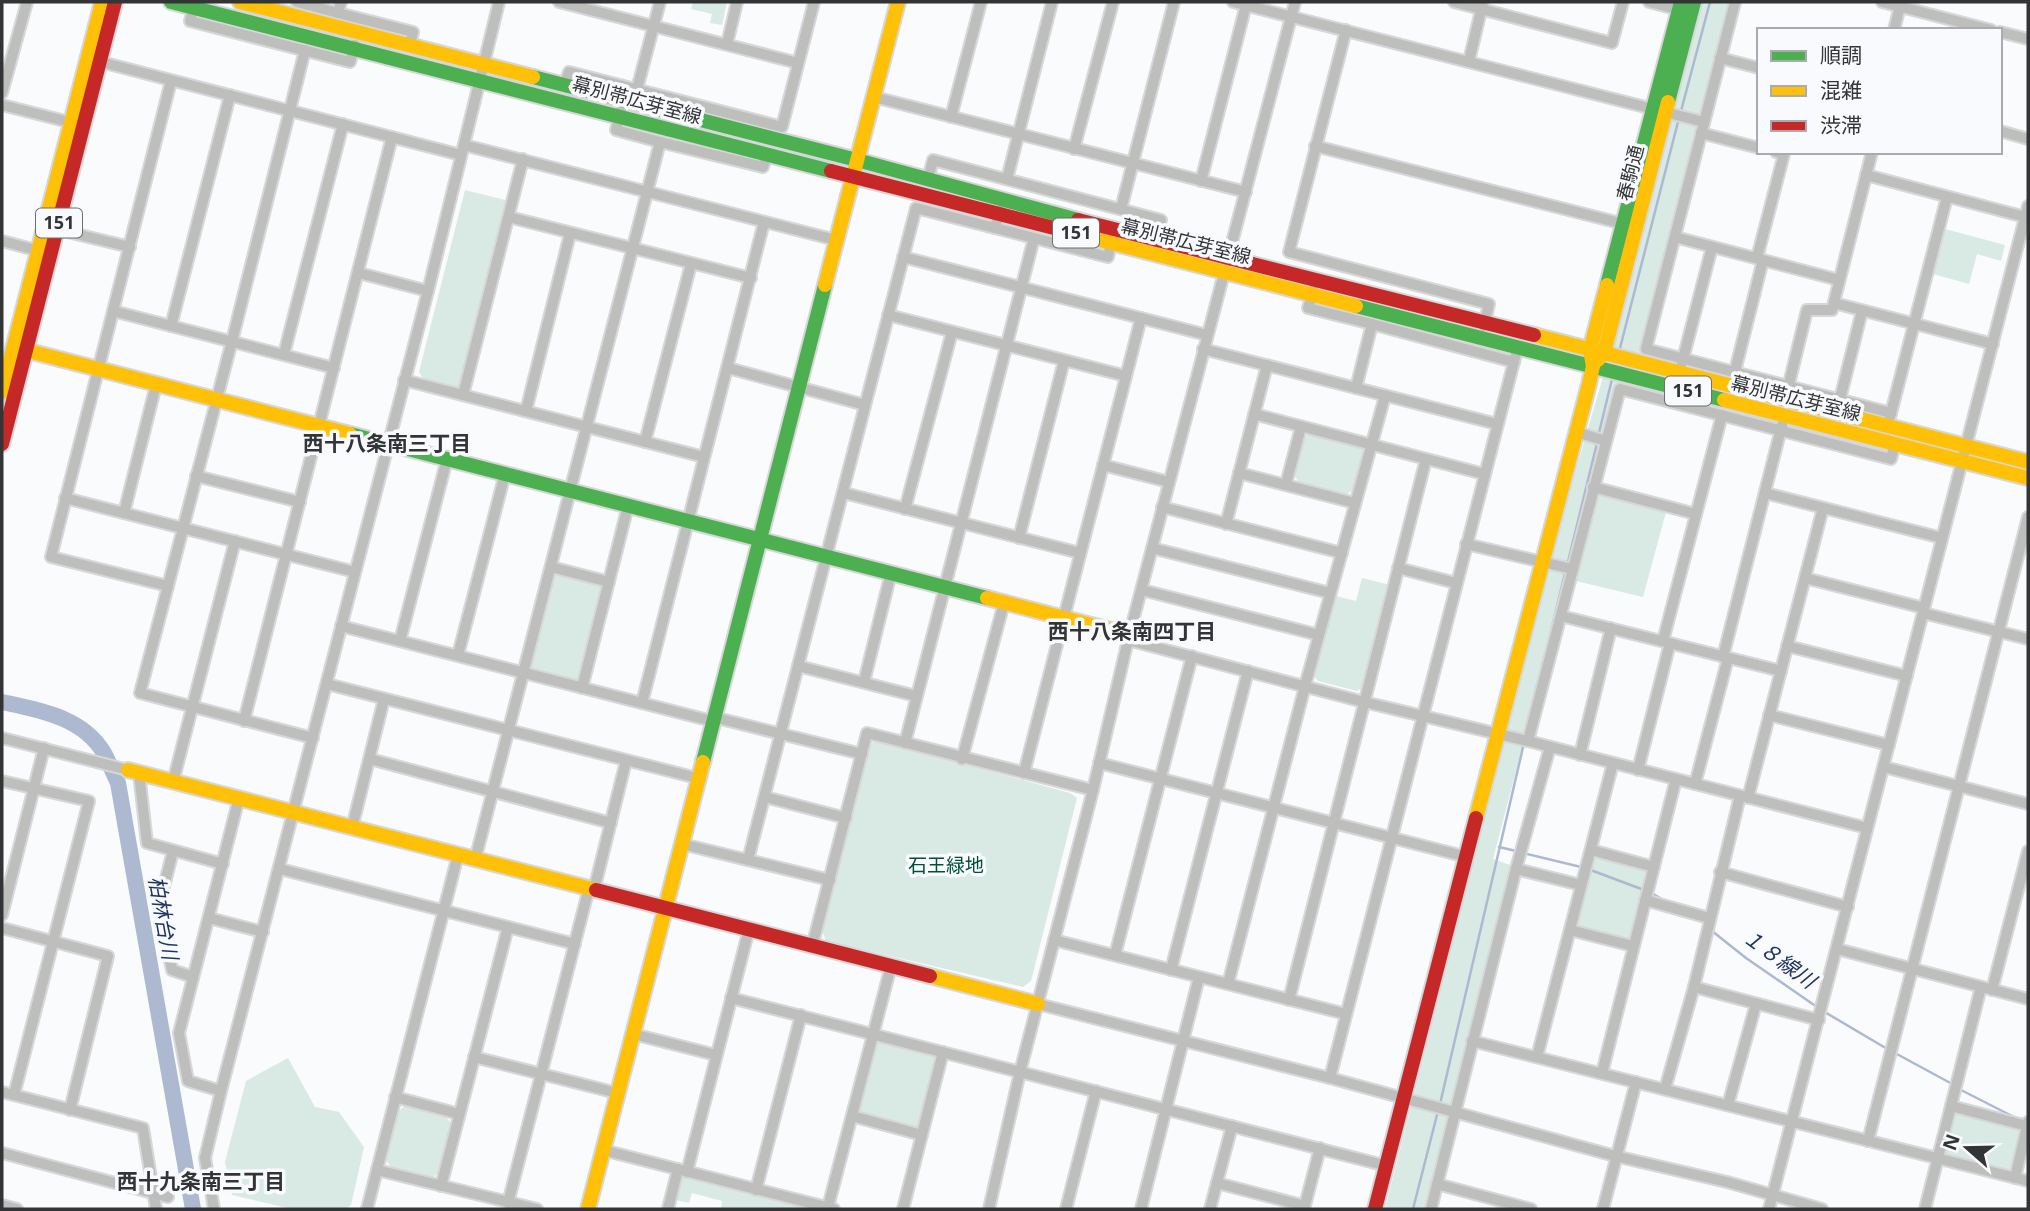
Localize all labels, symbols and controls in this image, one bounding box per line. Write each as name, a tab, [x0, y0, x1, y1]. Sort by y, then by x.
legend	[1757, 28, 2002, 154]
text: 順調	[1820, 41, 1862, 69]
street label: 幕別帯広芽室線	[569, 70, 705, 130]
text: 混雑	[1820, 76, 1862, 104]
text: 渋滞	[1820, 111, 1862, 139]
street label: 春駒通	[1610, 142, 1650, 204]
road number: 151	[36, 208, 82, 238]
street label: 幕別帯広芽室線	[1118, 212, 1254, 270]
road number: 151	[1053, 218, 1099, 247]
street label: 幕別帯広芽室線	[1728, 369, 1864, 427]
road number: 151	[1665, 376, 1711, 405]
district label: 西十八条南三丁目	[303, 429, 471, 457]
district label: 西十八条南四丁目	[1048, 617, 1216, 645]
park label: 石王緑地	[908, 852, 984, 878]
water label: 柏林台川	[143, 874, 185, 964]
water label: １８線川	[1737, 922, 1823, 995]
north arrow	[1932, 1113, 2002, 1183]
text: N	[1936, 1130, 1966, 1154]
district label: 西十九条南三丁目	[117, 1167, 285, 1195]

